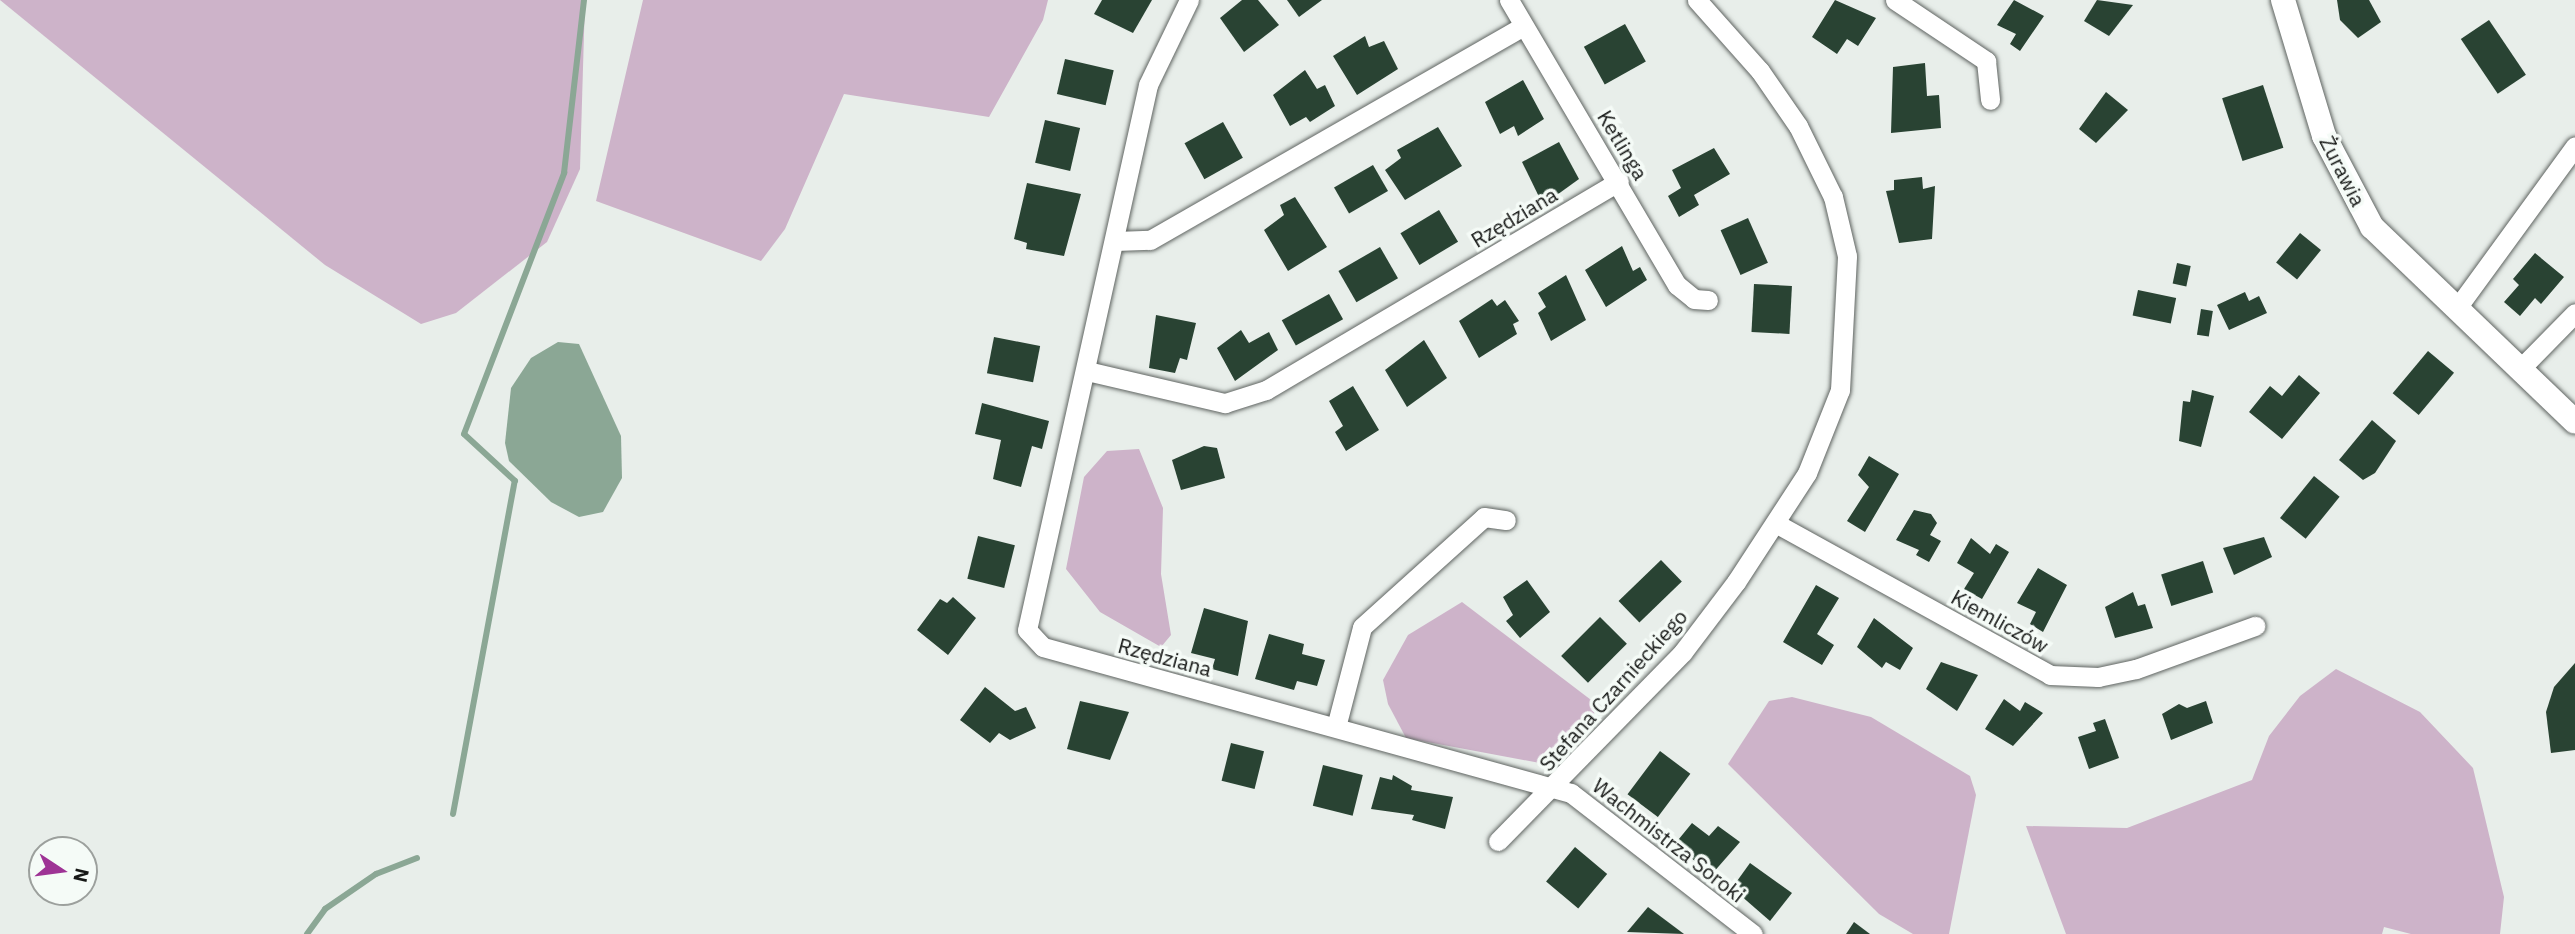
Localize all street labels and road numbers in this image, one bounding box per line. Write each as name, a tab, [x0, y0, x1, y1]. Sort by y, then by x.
street label: Ketlinga	[1592, 106, 1654, 184]
street label: Żurawia	[2315, 132, 2371, 210]
street label: Rzędziana	[1466, 181, 1562, 253]
street label: Kiemliczów	[1947, 584, 2053, 658]
street label: Stefana Czarnieckiego	[1534, 604, 1692, 776]
street label: Rzędziana	[1115, 632, 1215, 682]
street label: Wachmistrza Soroki	[1588, 773, 1750, 907]

